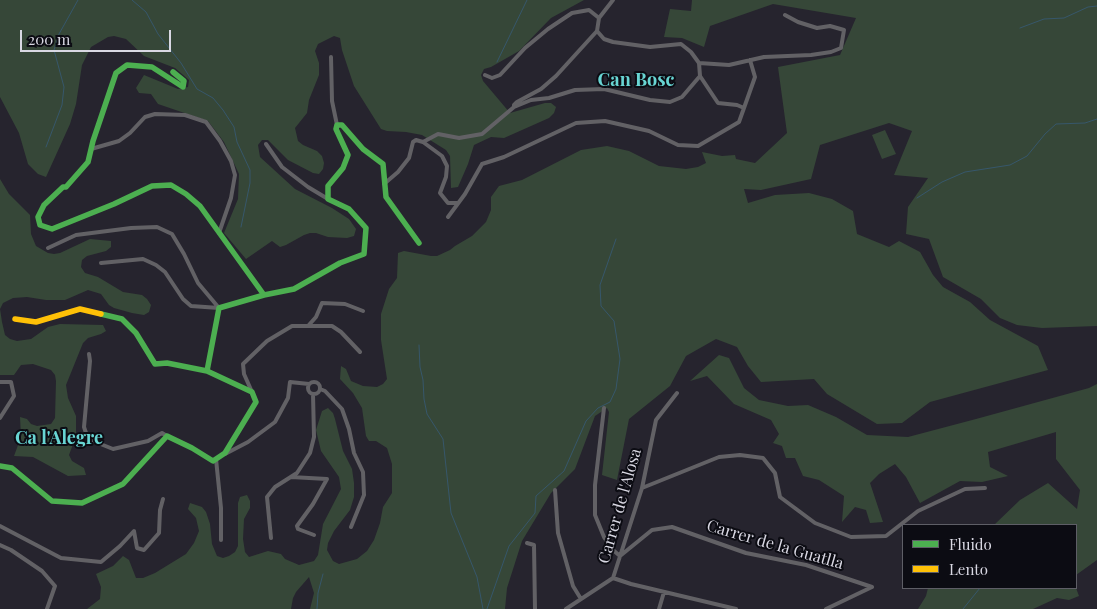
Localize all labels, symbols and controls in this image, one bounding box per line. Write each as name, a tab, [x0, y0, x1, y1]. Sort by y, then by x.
scale bar	[22, 20, 174, 52]
text: 200 m	[28, 29, 70, 49]
district label: Can Bosc	[598, 69, 674, 91]
district label: Ca l'Alegre	[15, 427, 103, 449]
street label: Carrer de l'Alosa	[594, 446, 646, 566]
street label: Carrer de la Guatlla	[704, 516, 846, 574]
legend	[902, 524, 1077, 589]
text: Fluido	[949, 534, 992, 554]
text: Lento	[949, 559, 988, 579]

